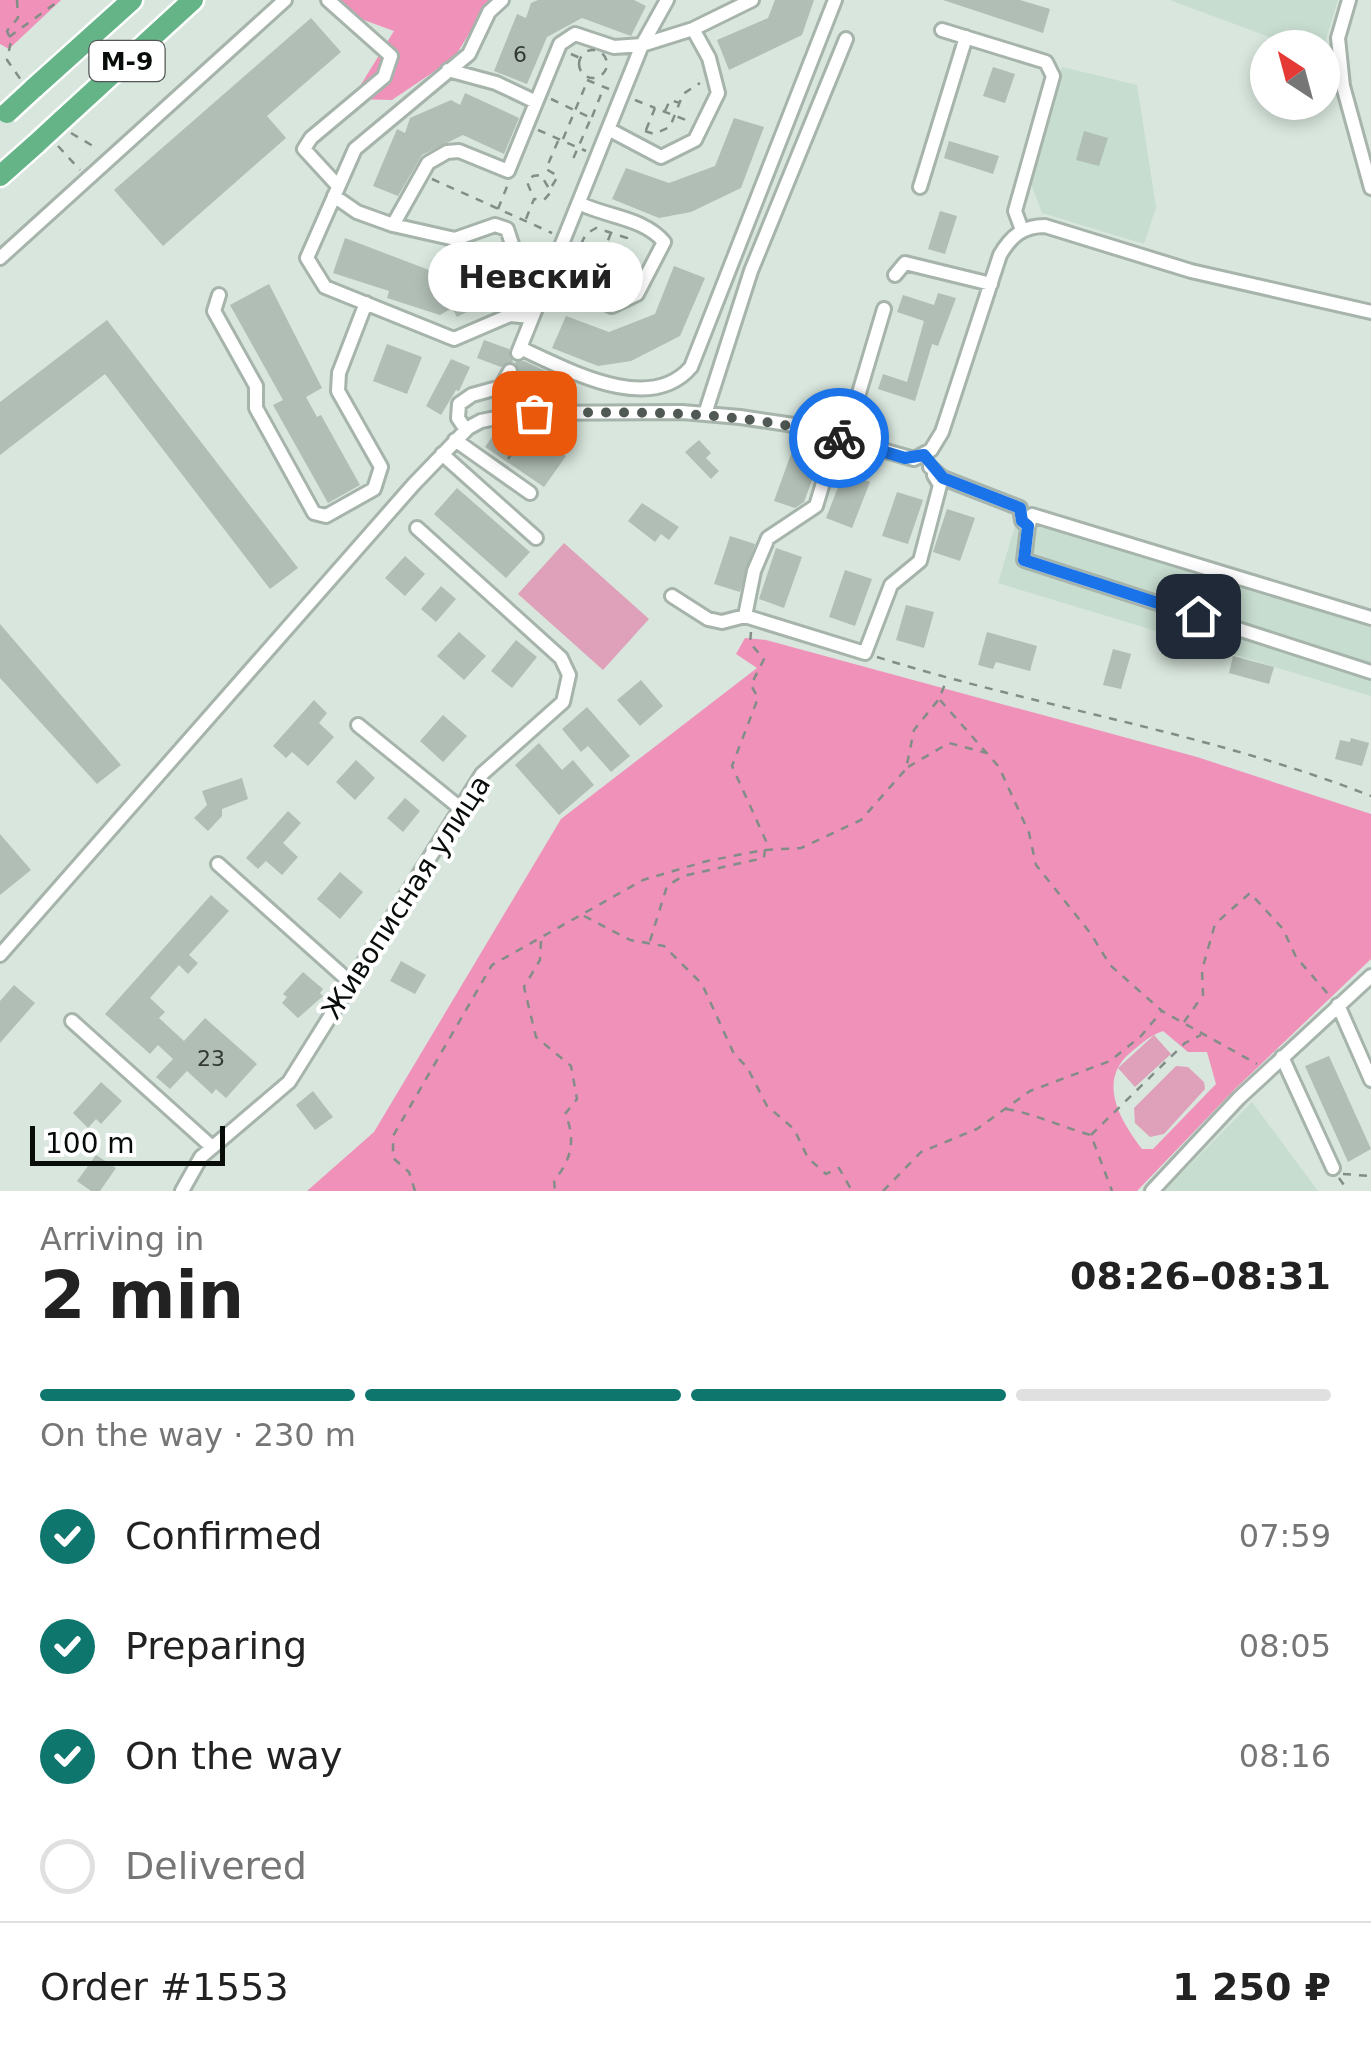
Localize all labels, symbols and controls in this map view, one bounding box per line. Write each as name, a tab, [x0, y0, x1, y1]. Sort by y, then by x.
north arrow	[1250, 30, 1340, 120]
map controls	[1250, 30, 1340, 120]
road number: М-9	[90, 41, 164, 81]
house number: 6	[513, 42, 527, 67]
callout: Невский	[426, 243, 642, 313]
text: Невский	[458, 258, 613, 296]
pin	[492, 371, 577, 456]
icon: bag	[507, 386, 562, 441]
courier	[789, 388, 889, 488]
icon: bike	[812, 411, 867, 466]
pin	[1156, 574, 1241, 659]
icon: home	[1171, 589, 1226, 644]
street label: Живописная улица	[315, 769, 497, 1025]
house number: 23	[197, 1046, 225, 1071]
scale bar	[30, 1121, 225, 1166]
text: 100 m	[45, 1127, 135, 1160]
text: Arriving in	[40, 1220, 204, 1258]
text: 08:26–08:31	[1070, 1254, 1331, 1298]
text: 2 min	[40, 1258, 244, 1333]
text: On the way · 230 m	[40, 1416, 356, 1454]
icon: check	[40, 1509, 95, 1564]
text: Confirmed	[125, 1514, 322, 1558]
text: 07:59	[1239, 1517, 1331, 1555]
icon: check	[40, 1619, 95, 1674]
text: Preparing	[125, 1624, 307, 1668]
text: 08:05	[1239, 1627, 1331, 1665]
icon: check	[40, 1729, 95, 1784]
text: On the way	[125, 1734, 342, 1778]
text: 08:16	[1239, 1737, 1331, 1775]
text: Delivered	[125, 1844, 307, 1888]
text: Order #1553	[40, 1965, 289, 2009]
text: 1 250 ₽	[1172, 1965, 1331, 2009]

